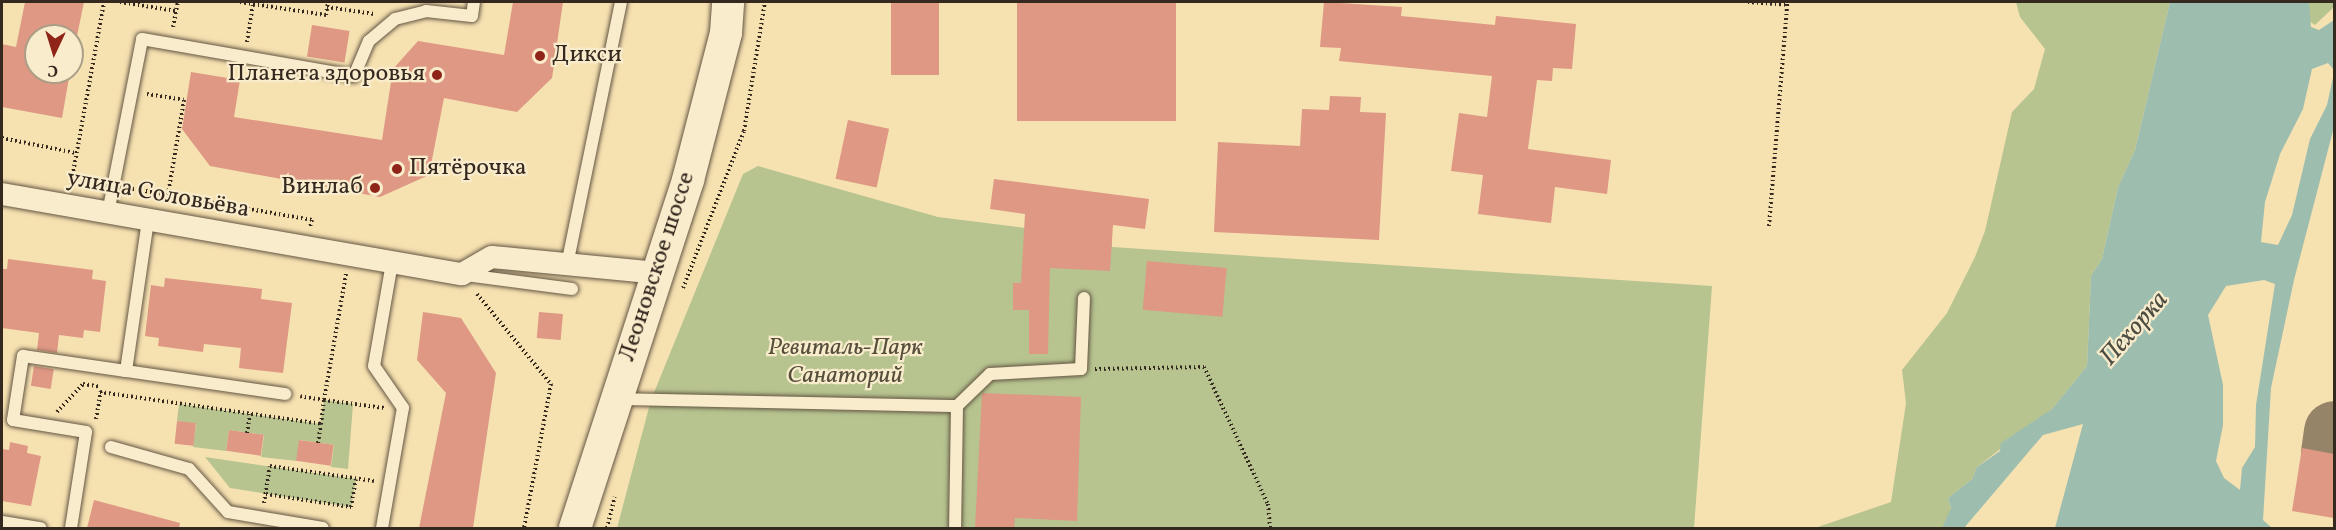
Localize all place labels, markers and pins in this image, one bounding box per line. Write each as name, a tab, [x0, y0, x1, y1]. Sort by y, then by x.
place label: Дикси	[552, 42, 622, 70]
marker: Дикси	[533, 49, 547, 63]
place label: Планета здоровья	[227, 61, 425, 89]
marker: Планета здоровья	[430, 68, 444, 82]
place label: Пятёрочка	[409, 155, 527, 183]
marker: Пятёрочка	[390, 162, 404, 176]
place label: Винлаб	[281, 174, 363, 202]
marker: Винлаб	[368, 181, 382, 195]

